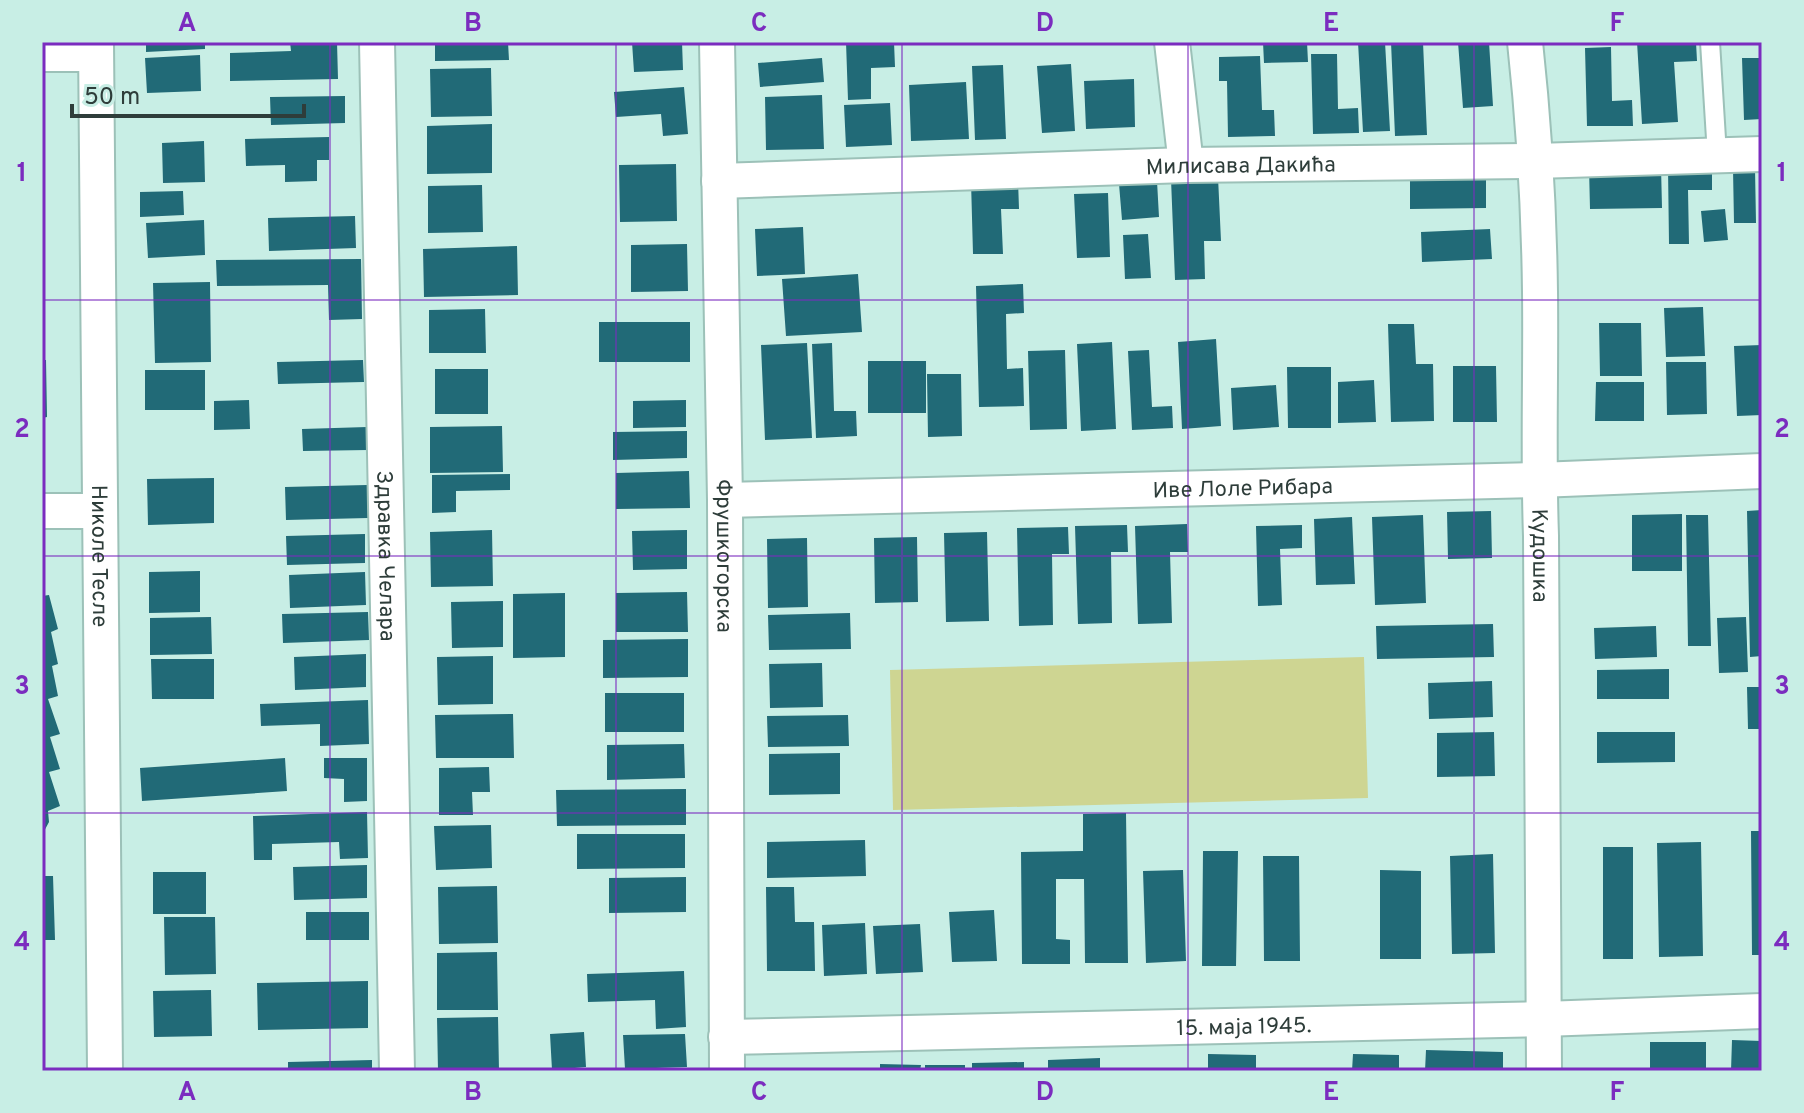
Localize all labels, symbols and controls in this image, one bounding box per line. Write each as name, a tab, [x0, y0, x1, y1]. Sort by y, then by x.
text: A	[178, 8, 196, 41]
text: B	[464, 8, 482, 41]
text: C	[751, 8, 767, 41]
text: D	[1036, 8, 1054, 41]
text: E	[1323, 8, 1339, 41]
text: F	[1610, 8, 1625, 41]
scale bar	[72, 68, 304, 118]
text: 50 m	[84, 83, 140, 113]
street label: Милисава Дакића	[1145, 152, 1336, 182]
text: 1	[17, 158, 27, 191]
text: 1	[1777, 158, 1787, 191]
text: 2	[14, 414, 30, 447]
text: 2	[1774, 414, 1790, 447]
street label: Здравка Челара	[369, 470, 400, 642]
street label: Иве Лоле Рибара	[1152, 474, 1333, 505]
street label: Фрушкогорска	[709, 479, 736, 633]
street label: Николе Тесле	[84, 485, 112, 627]
street label: Кудошка	[1524, 508, 1552, 603]
text: 3	[14, 671, 30, 704]
text: 3	[1774, 671, 1790, 704]
text: 4	[14, 927, 30, 960]
text: 4	[1774, 927, 1790, 960]
street label: 15. маја 1945.	[1176, 1013, 1312, 1043]
text: A	[178, 1077, 196, 1110]
text: B	[464, 1077, 482, 1110]
text: C	[751, 1077, 767, 1110]
text: D	[1036, 1077, 1054, 1110]
text: E	[1323, 1077, 1339, 1110]
text: F	[1610, 1077, 1625, 1110]

